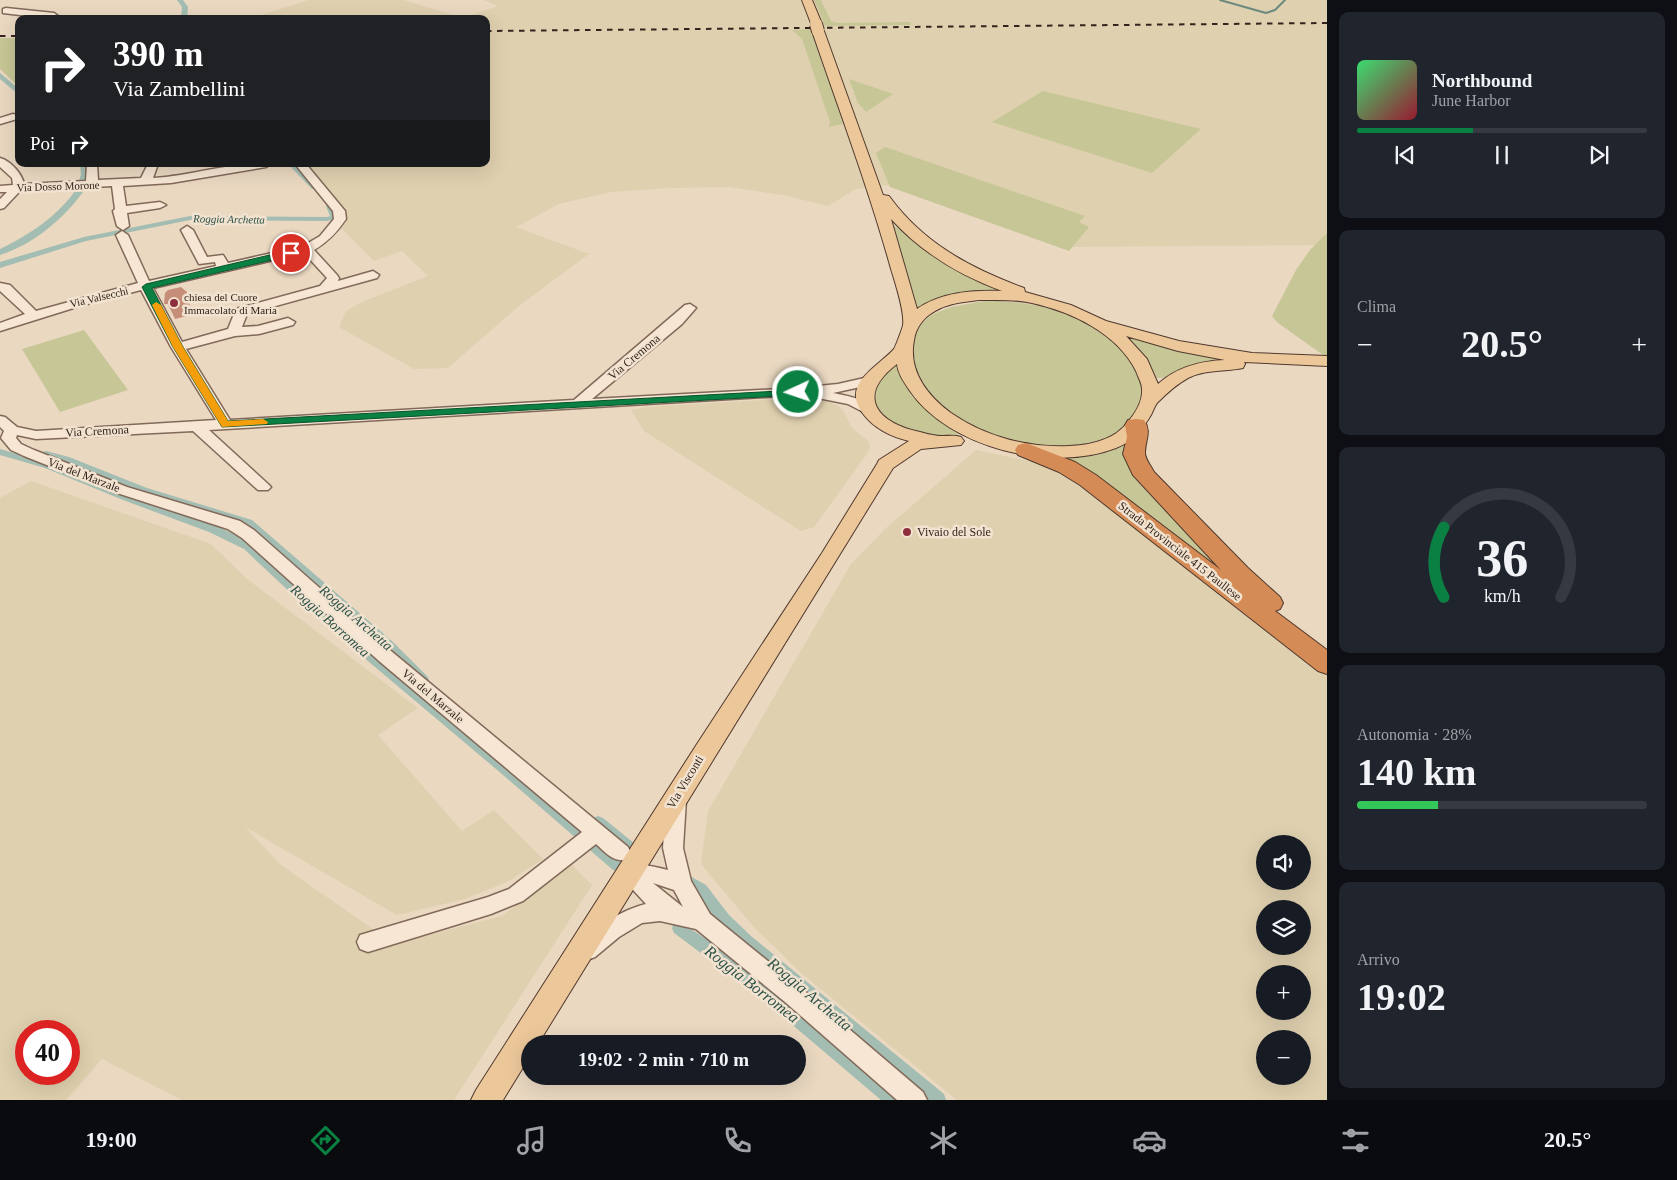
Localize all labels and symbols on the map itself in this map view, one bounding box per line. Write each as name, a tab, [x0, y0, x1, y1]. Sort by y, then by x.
street label: Via Dosso Morone	[16, 179, 100, 193]
water label: Roggia Archetta	[192, 212, 265, 226]
pin	[270, 232, 312, 274]
street label: Via Valsecchi	[68, 284, 130, 310]
place label: chiesa del Cuore Immacolato di Maria	[184, 291, 277, 316]
marker: chiesa del Cuore Immacolato di Maria	[168, 297, 180, 309]
street label: Via Cremona	[605, 331, 663, 383]
position arrow	[771, 365, 823, 417]
street label: Via Cremona	[65, 422, 130, 440]
street label: Via del Marzale	[46, 455, 122, 495]
street label: Strada Provinciale 415 Paullese	[1116, 499, 1244, 603]
place label: Vivaio del Sole	[917, 525, 991, 539]
marker: Vivaio del Sole	[901, 526, 913, 538]
water label: Roggia Borromea	[287, 581, 372, 660]
water label: Roggia Archetta	[316, 582, 395, 654]
street label: Via del Marzale	[399, 666, 467, 726]
street label: Via Visconti	[664, 752, 707, 811]
water label: Roggia Borromea	[700, 941, 802, 1027]
water label: Roggia Archetta	[763, 953, 855, 1035]
speed limit sign: 40	[15, 1020, 80, 1085]

